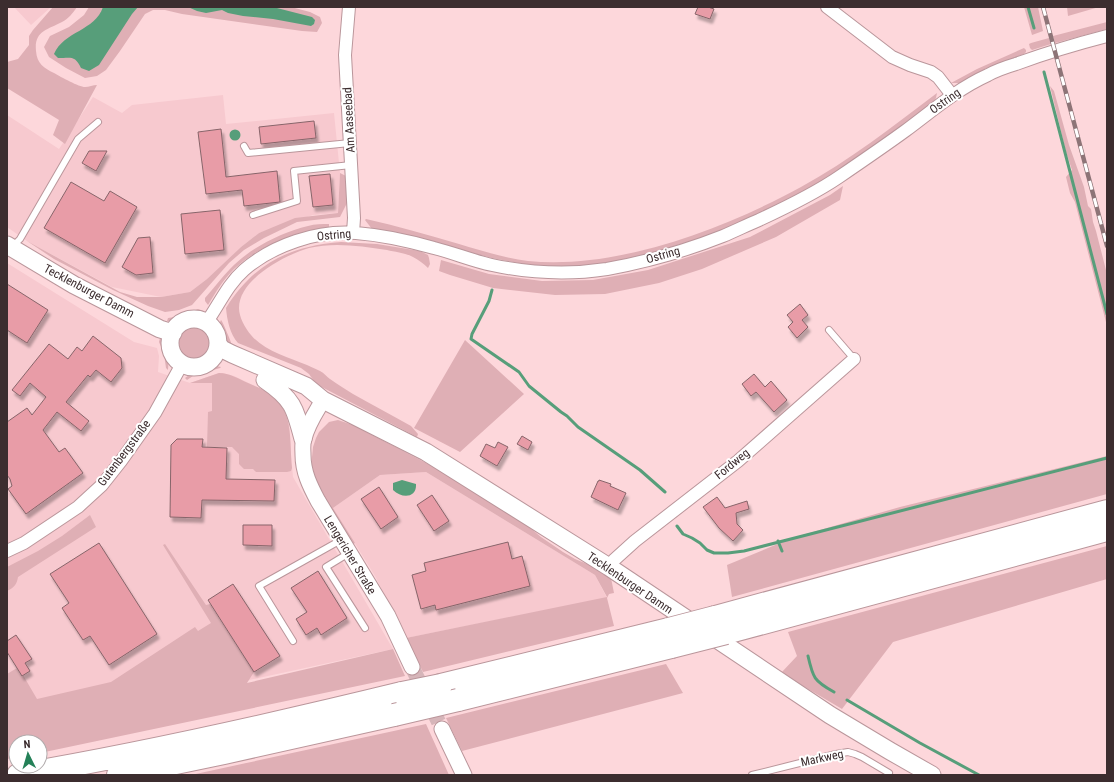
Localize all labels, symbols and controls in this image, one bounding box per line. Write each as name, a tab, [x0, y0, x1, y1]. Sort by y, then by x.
street label: Ostring	[927, 85, 963, 117]
street label: Am Aaseebad	[340, 87, 358, 153]
street label: Ostring	[316, 227, 352, 243]
street label: Ostring	[645, 244, 682, 266]
street label: Tecklenburger Damm	[41, 261, 137, 321]
street label: Gutenbergstraße	[95, 417, 154, 489]
street label: Fordweg	[712, 446, 752, 482]
street label: Lengericher Straße	[321, 513, 379, 597]
street label: Tecklenburger Damm	[584, 549, 676, 617]
north arrow	[8, 734, 48, 774]
text: N	[23, 738, 31, 751]
street label: Markweg	[799, 747, 845, 769]

